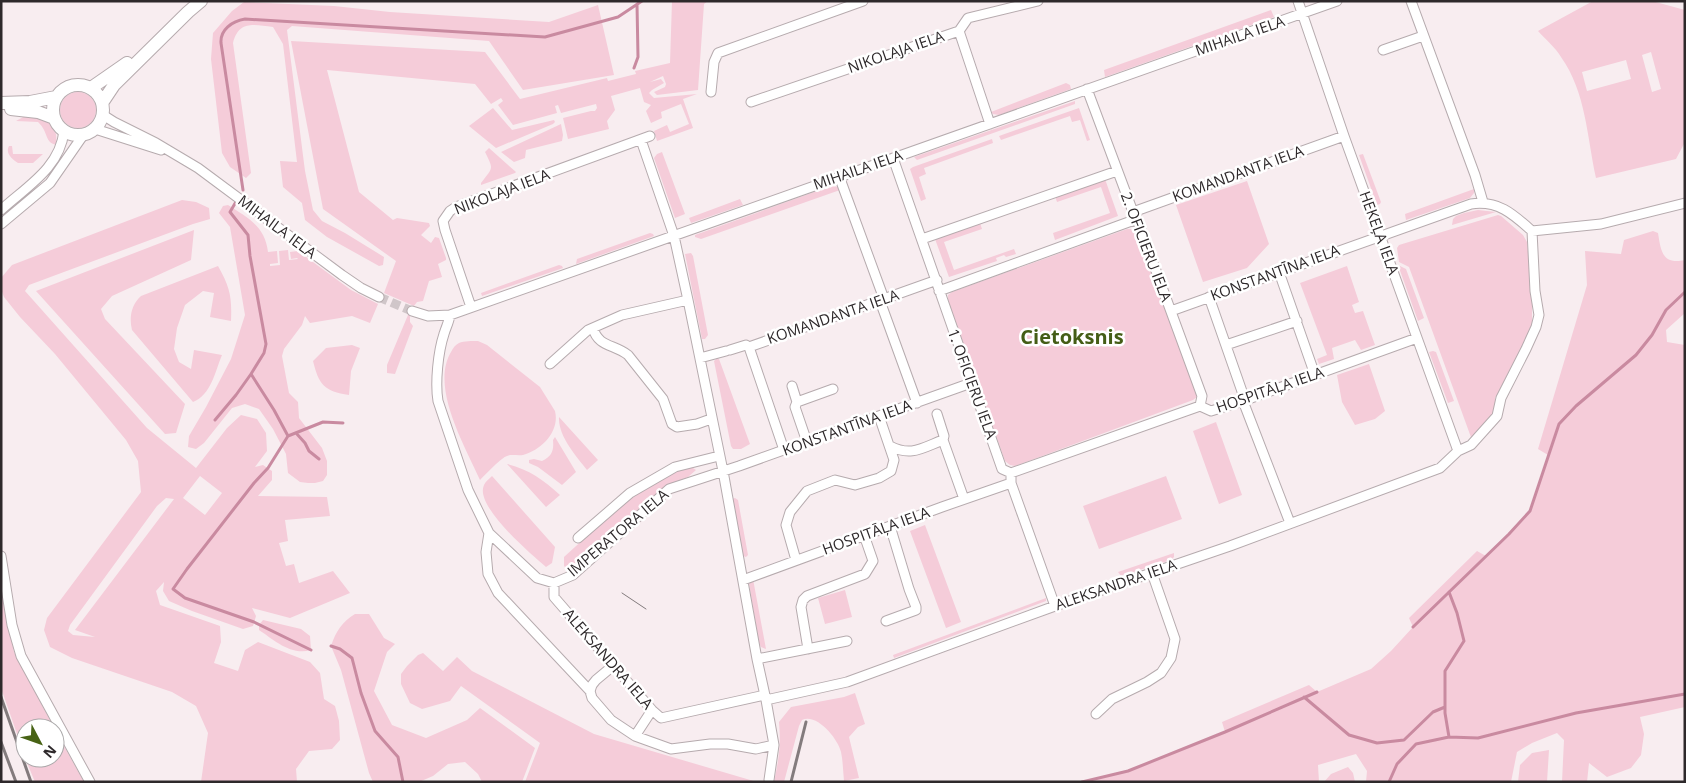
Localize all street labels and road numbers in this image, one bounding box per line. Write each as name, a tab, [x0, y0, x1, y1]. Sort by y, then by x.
street label: MIHAILA IELA	[1192, 10, 1288, 60]
street label: NIKOLAJA IELA	[845, 25, 947, 77]
street label: KOMANDANTA IELA	[1169, 140, 1307, 206]
street label: MIHAILA IELA	[810, 144, 906, 194]
street label: NIKOLAJA IELA	[451, 163, 553, 218]
street label: HEKEĻA IELA	[1355, 188, 1405, 278]
street label: 2. OFICIERU IELA	[1117, 189, 1177, 305]
street label: MIHAILA IELA	[234, 190, 321, 263]
street label: KONSTANTĪNA IELA	[1207, 239, 1343, 305]
street label: KOMANDANTA IELA	[764, 284, 902, 348]
street label: 1. OFICIERU IELA	[944, 326, 1002, 442]
street label: HOSPITĀĻA IELA	[1213, 361, 1327, 417]
street label: KONSTANTĪNA IELA	[779, 394, 915, 460]
street label: IMPERATORA IELA	[563, 484, 673, 580]
street label: HOSPITĀĻA IELA	[819, 501, 933, 559]
street label: ALEKSANDRA IELA	[1052, 554, 1180, 614]
street label: ALEKSANDRA IELA	[559, 604, 658, 713]

